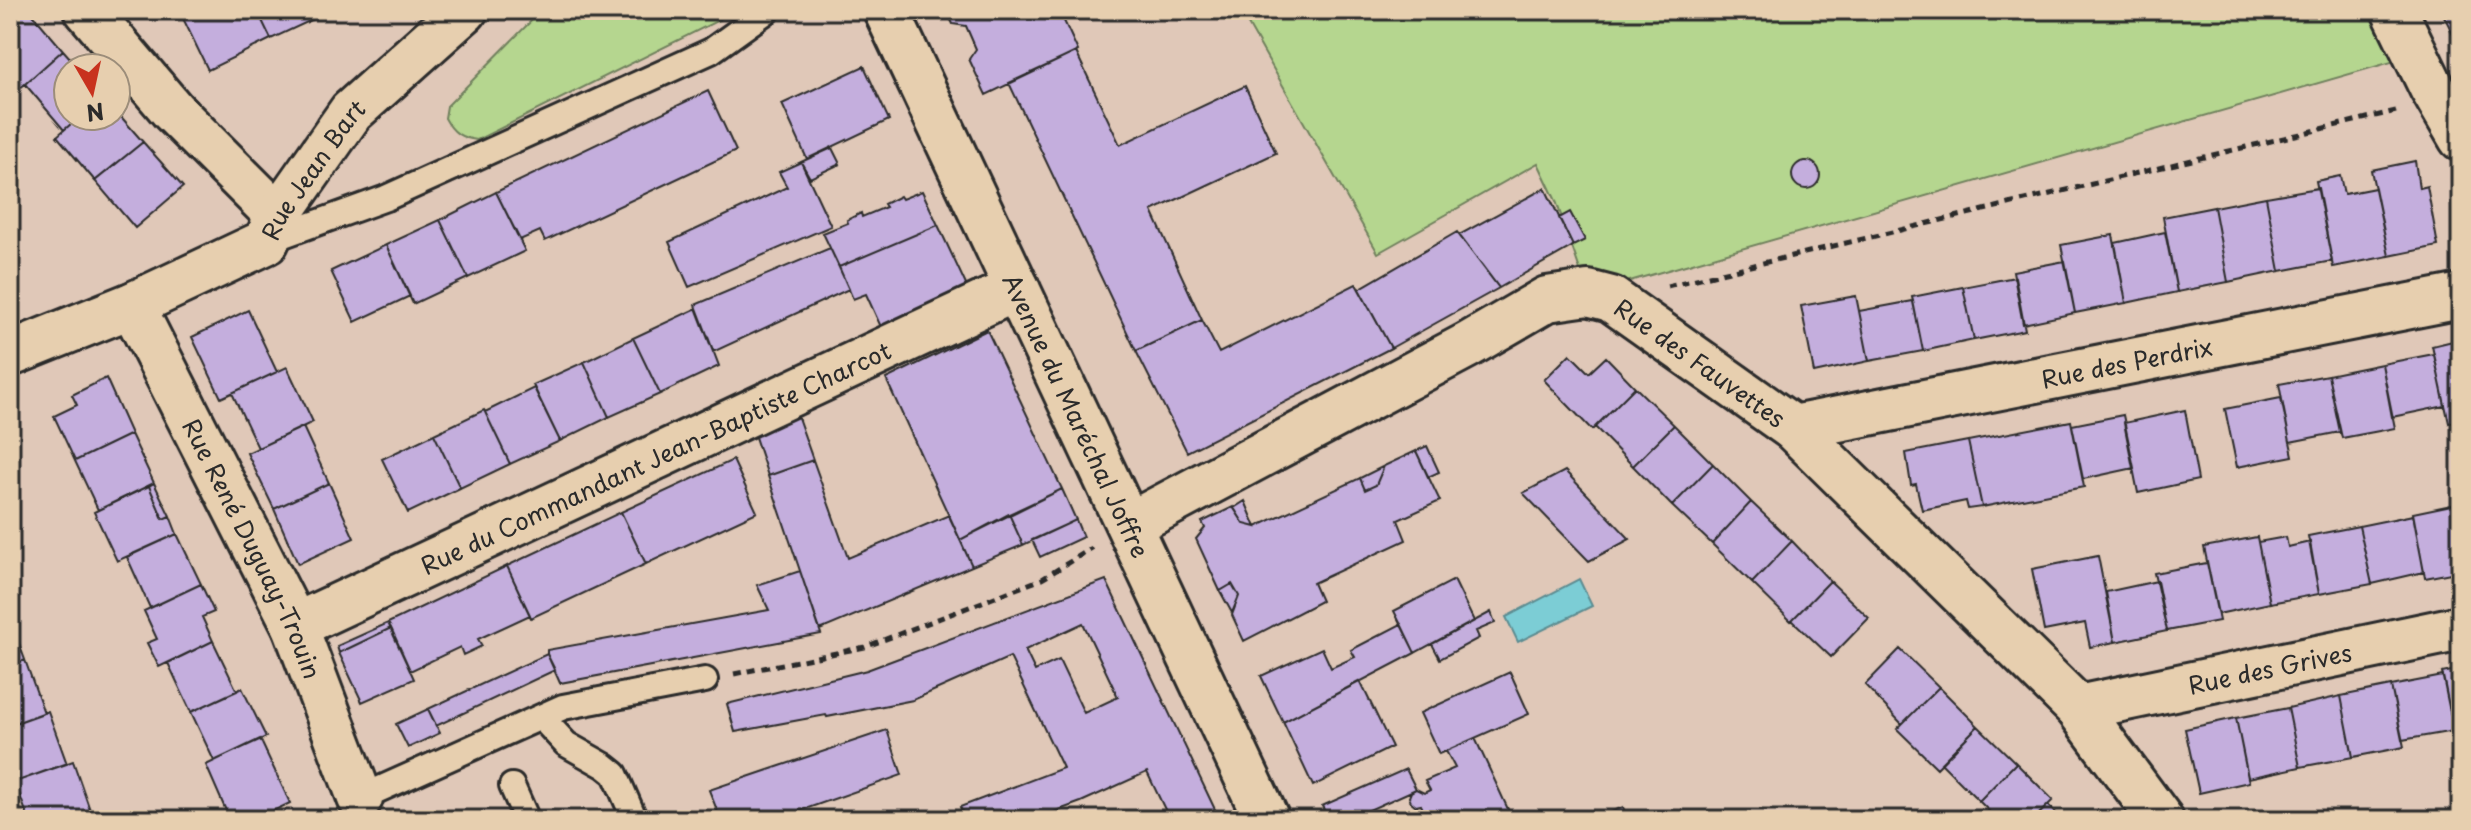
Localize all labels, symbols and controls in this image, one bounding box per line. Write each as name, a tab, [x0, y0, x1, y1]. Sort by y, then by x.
north arrow	[52, 52, 132, 132]
street label: Rue Jean Bart	[251, 90, 373, 246]
text: N	[84, 96, 107, 131]
street label: Avenue du Maréchal Joffre	[994, 267, 1159, 563]
street label: Rue des Fauvettes	[1607, 289, 1793, 436]
street label: Rue des Perdrix	[2038, 328, 2215, 397]
street label: Rue du Commandant Jean-Baptiste Charcot	[414, 332, 896, 583]
street label: Rue René Duguay-Trouin	[174, 412, 331, 684]
street label: Rue des Grives	[2185, 633, 2355, 703]

